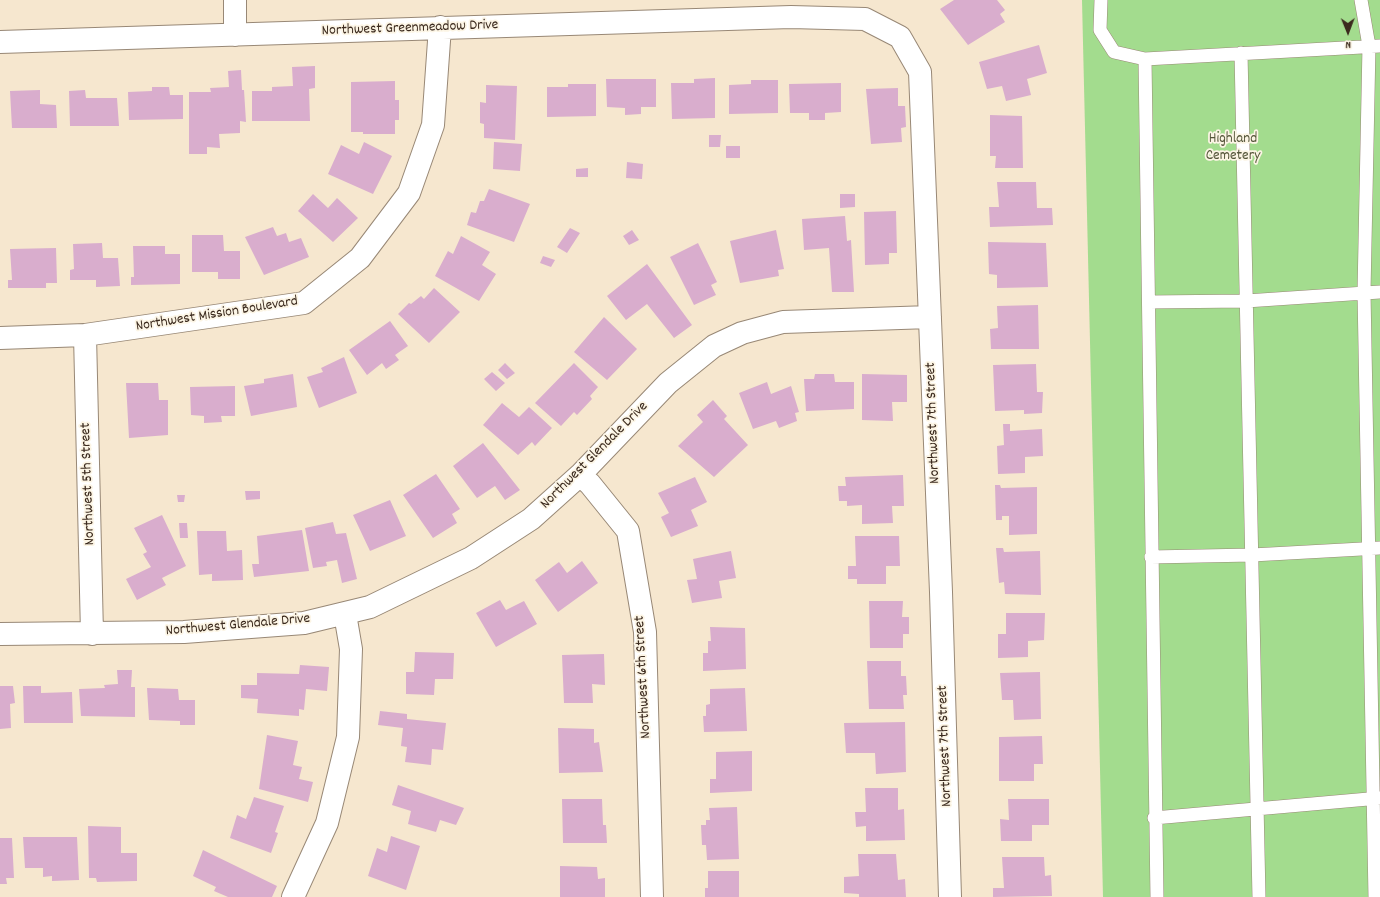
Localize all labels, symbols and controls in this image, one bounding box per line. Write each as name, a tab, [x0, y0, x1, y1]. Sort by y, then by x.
north arrow	[1328, 12, 1368, 52]
street label: Northwest Greenmeadow Drive	[321, 17, 499, 41]
text: N	[1345, 36, 1351, 52]
park label: Highland Cemetery	[1206, 131, 1260, 166]
street label: Northwest Mission Boulevard	[135, 293, 299, 337]
street label: Northwest 7th Street	[923, 362, 945, 484]
street label: Northwest Glendale Drive	[537, 398, 653, 514]
street label: Northwest 5th Street	[78, 422, 100, 546]
street label: Northwest Glendale Drive	[165, 611, 311, 641]
street label: Northwest 6th Street	[632, 615, 656, 739]
street label: Northwest 7th Street	[935, 685, 957, 807]

